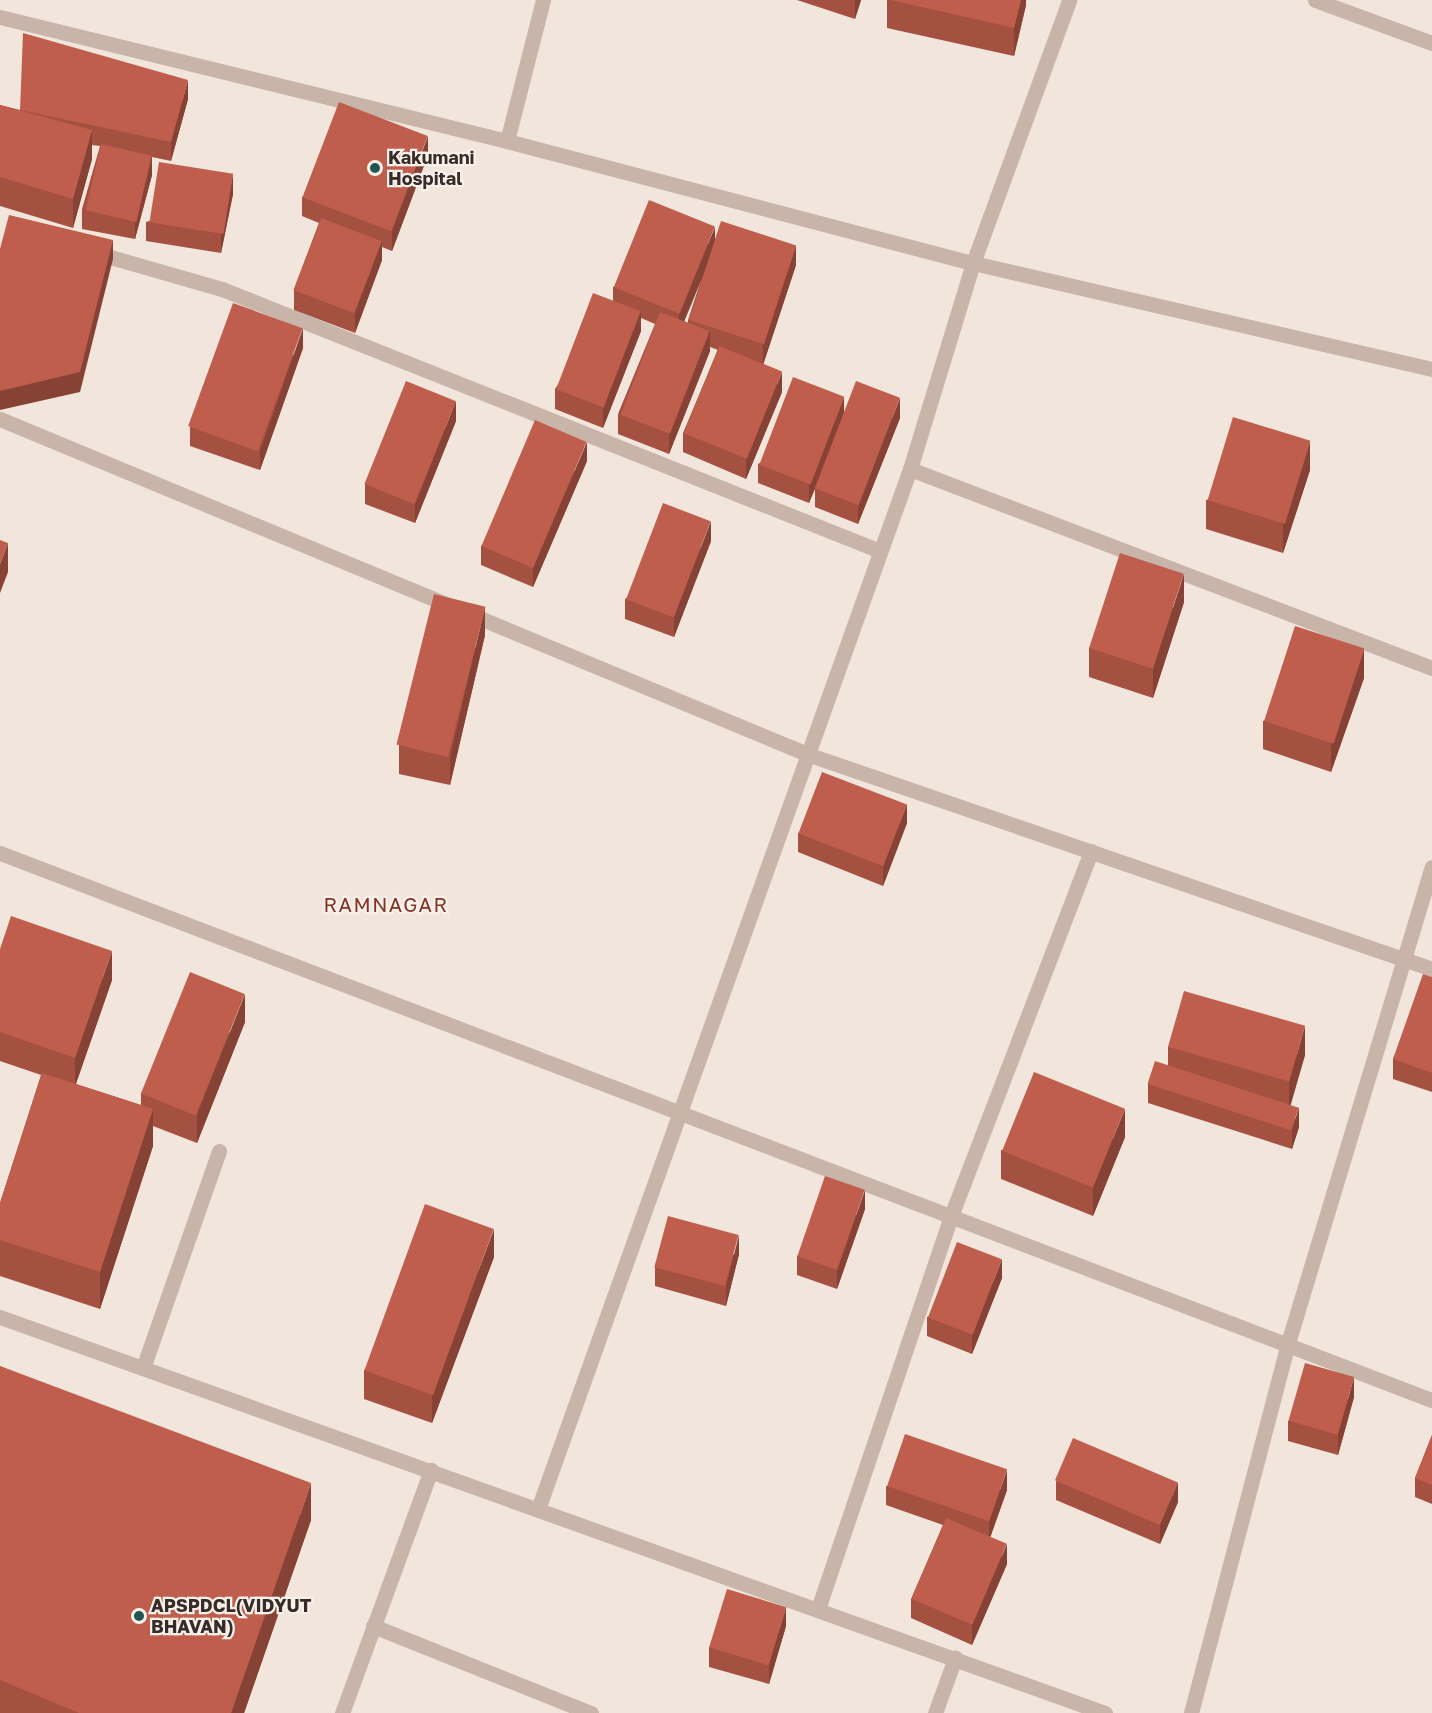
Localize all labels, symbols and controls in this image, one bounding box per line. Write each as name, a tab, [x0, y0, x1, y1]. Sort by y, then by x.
place label: Kakumani Hospital	[388, 147, 474, 190]
marker: Kakumani Hospital	[366, 159, 384, 177]
district label: RAMNAGAR	[323, 892, 449, 916]
place label: APSPDCL(VIDYUT BHAVAN)	[151, 1595, 311, 1638]
marker: APSPDCL(VIDYUT BHAVAN)	[132, 1609, 146, 1623]

